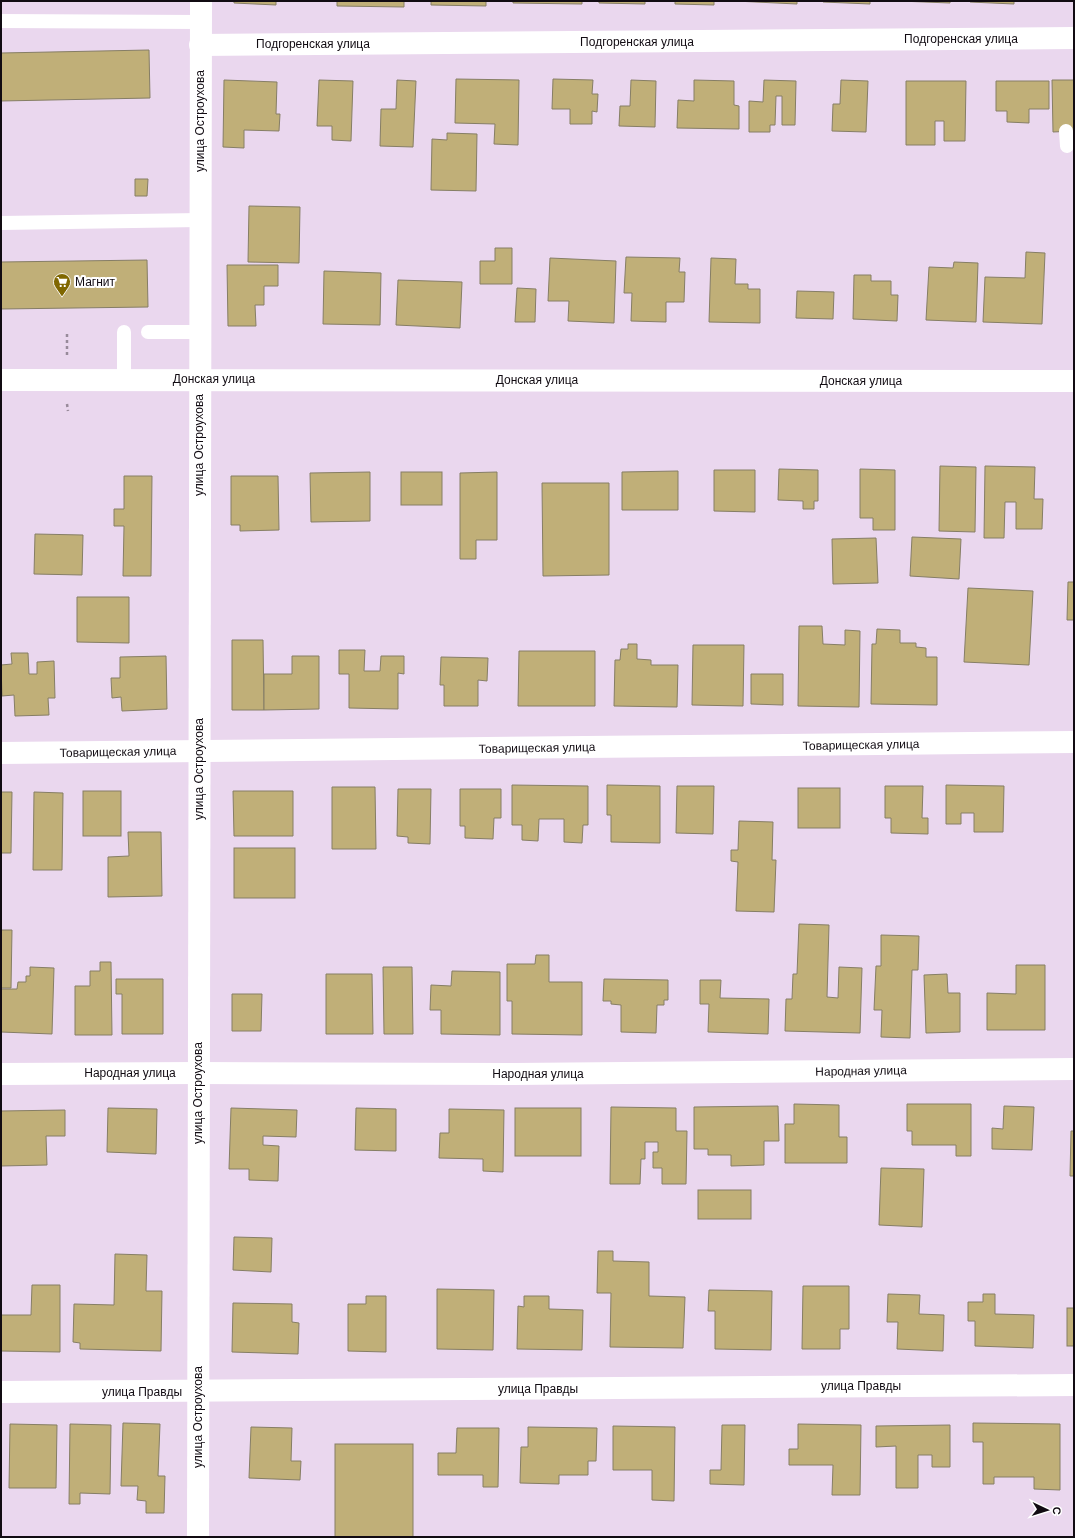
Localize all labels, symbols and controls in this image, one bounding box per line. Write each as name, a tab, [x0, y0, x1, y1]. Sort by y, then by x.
street label: Подгоренская улица	[904, 32, 1018, 46]
street label: Подгоренская улица	[580, 35, 694, 49]
street label: Подгоренская улица	[256, 37, 370, 51]
street label: улица Остроухова	[193, 70, 207, 172]
supermarket icon: Магнит	[52, 272, 72, 297]
place label: Магнит	[75, 275, 116, 289]
street label: Донская улица	[173, 372, 256, 386]
street label: Донская улица	[496, 373, 579, 387]
street label: Донская улица	[820, 374, 903, 388]
street label: улица Остроухова	[192, 394, 206, 496]
street label: улица Остроухова	[192, 718, 206, 820]
street label: Товарищеская улица	[802, 737, 920, 753]
street label: Товарищеская улица	[478, 740, 596, 756]
street label: Товарищеская улица	[59, 744, 177, 760]
street label: улица Остроухова	[191, 1042, 205, 1144]
street label: Народная улица	[815, 1063, 907, 1079]
street label: Народная улица	[84, 1066, 176, 1080]
street label: Народная улица	[492, 1067, 584, 1081]
street label: улица Остроухова	[191, 1366, 205, 1468]
street label: улица Правды	[821, 1379, 901, 1393]
street label: улица Правды	[498, 1382, 578, 1396]
street label: улица Правды	[102, 1385, 182, 1399]
north arrow	[1027, 1490, 1067, 1530]
text: С	[1051, 1506, 1063, 1515]

